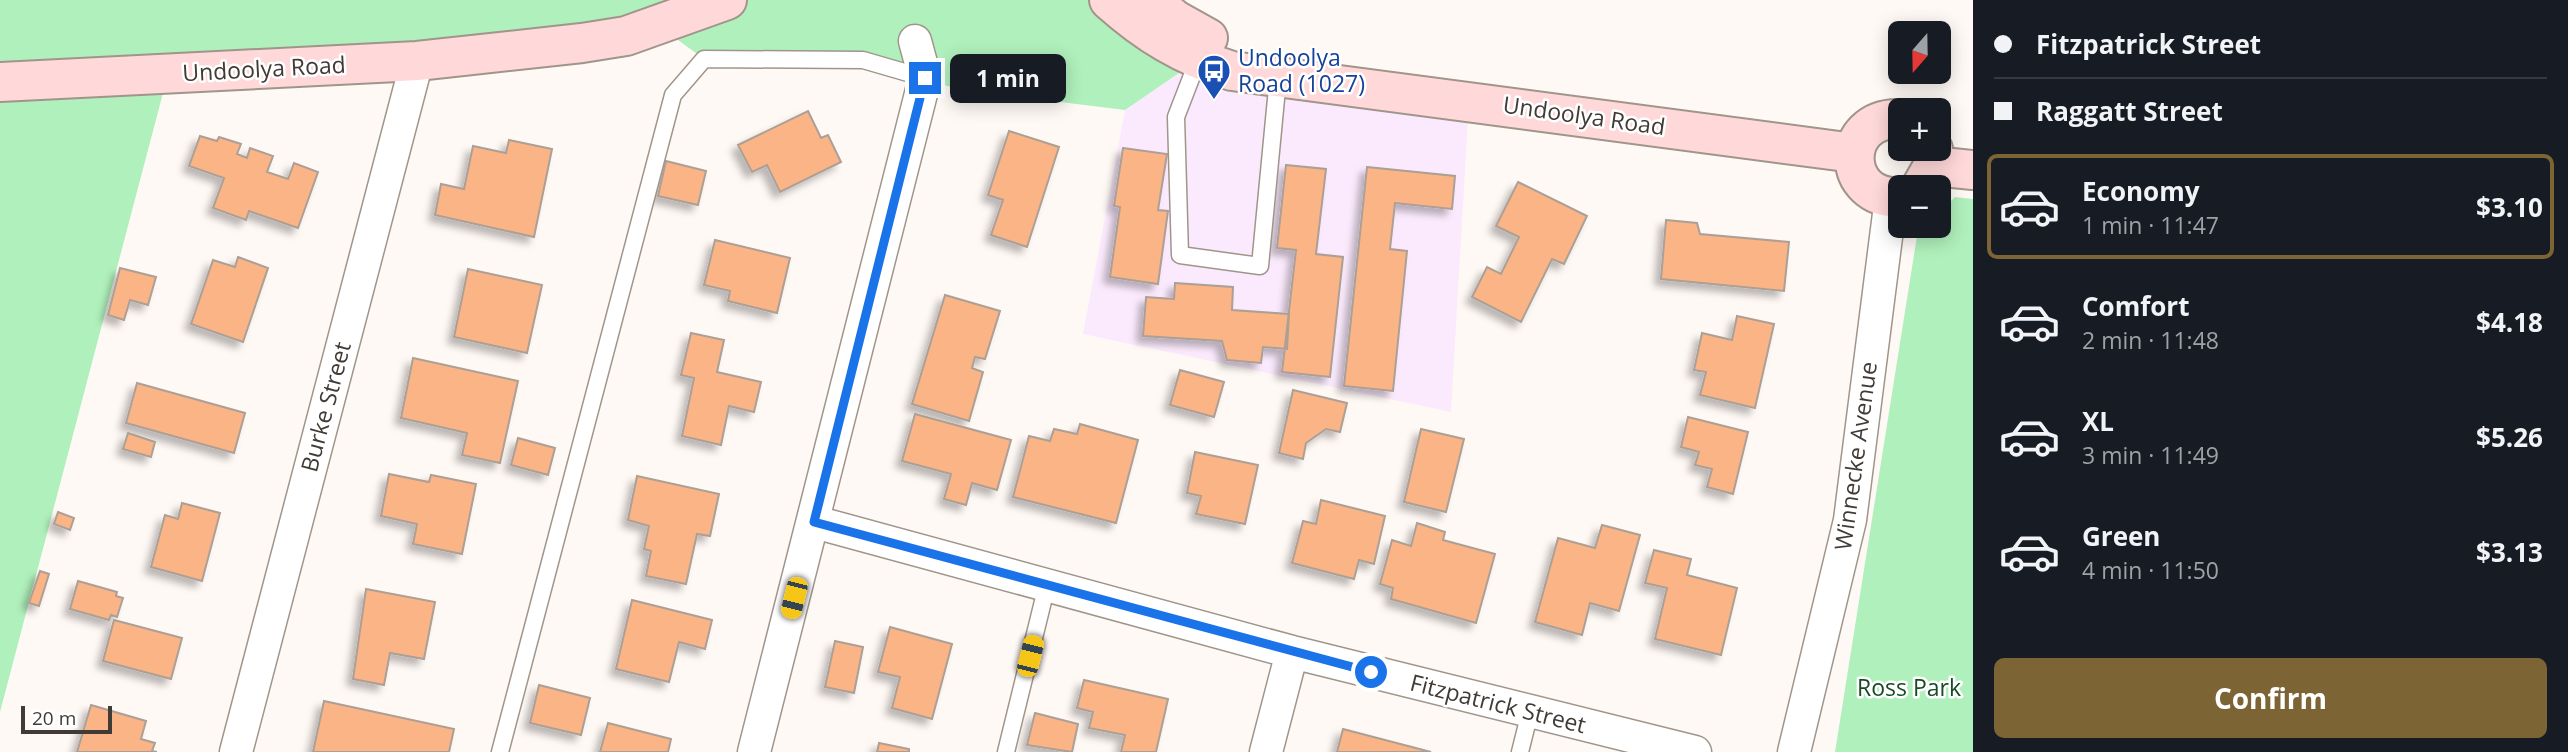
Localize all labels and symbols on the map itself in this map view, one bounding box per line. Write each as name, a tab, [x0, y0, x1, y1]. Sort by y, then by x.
north arrow	[1888, 21, 1951, 84]
place label: Undoolya Road (1027)	[1238, 41, 1365, 99]
street label: Undoolya Road	[181, 48, 346, 88]
bus stop icon: Undoolya Road (1027)	[1195, 52, 1233, 101]
callout: 1 min	[950, 54, 1065, 102]
route end	[909, 62, 941, 94]
street label: Undoolya Road	[1501, 88, 1667, 142]
street label: Burke Street	[292, 338, 358, 475]
street label: Winnecke Avenue	[1826, 359, 1884, 552]
car	[779, 575, 810, 621]
car	[1015, 633, 1046, 679]
route start	[1355, 656, 1387, 688]
street label: Fitzpatrick Street	[1407, 666, 1590, 740]
park label: Ross Park	[1857, 671, 1961, 703]
scale bar	[21, 703, 112, 735]

